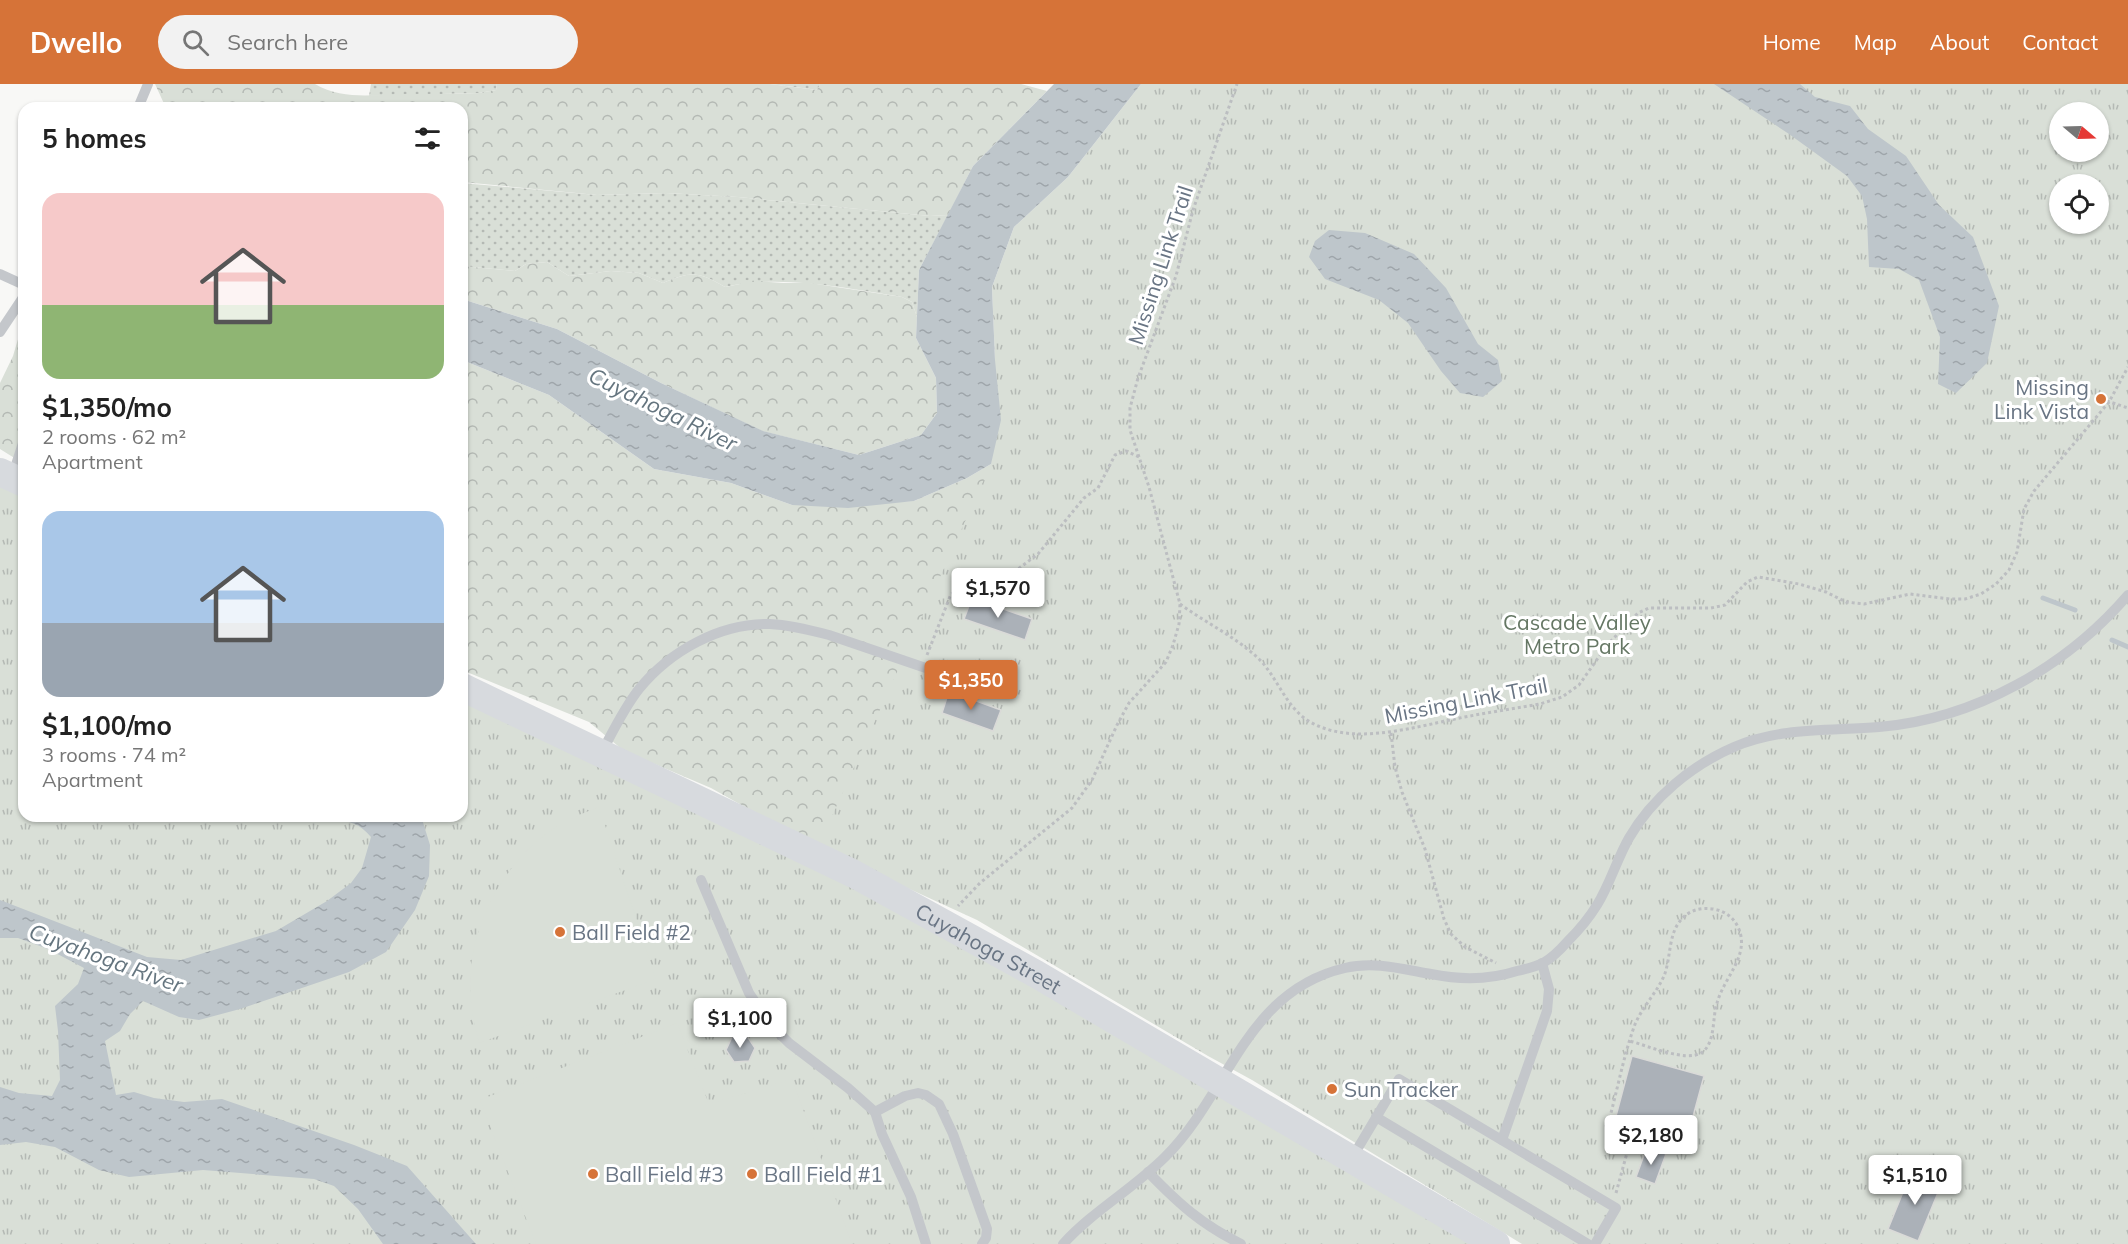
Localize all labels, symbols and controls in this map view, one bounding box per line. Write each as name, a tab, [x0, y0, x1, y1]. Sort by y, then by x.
search box	[158, 15, 578, 69]
text: Dwello	[30, 25, 122, 60]
icon: search	[179, 26, 212, 59]
text: Search here	[227, 28, 348, 56]
text: Home	[1763, 29, 1821, 55]
text: Map	[1854, 29, 1897, 55]
text: About	[1930, 29, 1989, 55]
text: Contact	[2022, 29, 2098, 55]
north arrow	[2049, 102, 2109, 162]
map controls	[2049, 102, 2109, 234]
text: 5 homes	[42, 122, 146, 155]
icon: filters	[411, 122, 444, 155]
button: locate	[2049, 174, 2109, 234]
street label: Missing Link Trail	[1122, 182, 1198, 348]
icon: home	[189, 232, 297, 340]
water label: Cuyahoga River	[584, 361, 743, 457]
place label: Missing Link Vista	[1994, 374, 2089, 424]
text: $1,350/mo	[42, 391, 172, 424]
marker: Missing Link Vista	[2094, 392, 2108, 406]
text: 2 rooms · 62 m²	[42, 424, 186, 449]
text: Apartment	[42, 449, 143, 474]
icon: home	[189, 550, 297, 658]
pin: $1,570	[949, 568, 1047, 619]
text: $1,570	[966, 575, 1030, 600]
park label: Cascade Valley Metro Park	[1503, 609, 1651, 659]
pin: $1,350	[922, 660, 1020, 711]
text: $1,350	[939, 667, 1003, 692]
street label: Missing Link Trail	[1382, 671, 1550, 729]
text: $1,100/mo	[42, 709, 172, 742]
text: 3 rooms · 74 m²	[42, 742, 186, 767]
text: Apartment	[42, 767, 143, 792]
street label: Cuyahoga Street	[911, 897, 1066, 999]
water label: Cuyahoga River	[25, 917, 188, 999]
place label: Ball Field #2	[572, 919, 691, 945]
marker: Ball Field #2	[553, 925, 567, 939]
pin: $1,100	[691, 998, 789, 1049]
text: $1,100	[708, 1005, 772, 1030]
place label: Sun Tracker	[1344, 1076, 1459, 1102]
marker: Sun Tracker	[1325, 1082, 1339, 1096]
pin: $2,180	[1602, 1115, 1700, 1166]
text: $2,180	[1619, 1122, 1683, 1147]
pin: $1,510	[1866, 1155, 1964, 1206]
place label: Ball Field #3	[605, 1161, 724, 1187]
place label: Ball Field #1	[764, 1161, 883, 1187]
text: $1,510	[1883, 1162, 1947, 1187]
marker: Ball Field #3	[586, 1167, 600, 1181]
marker: Ball Field #1	[745, 1167, 759, 1181]

